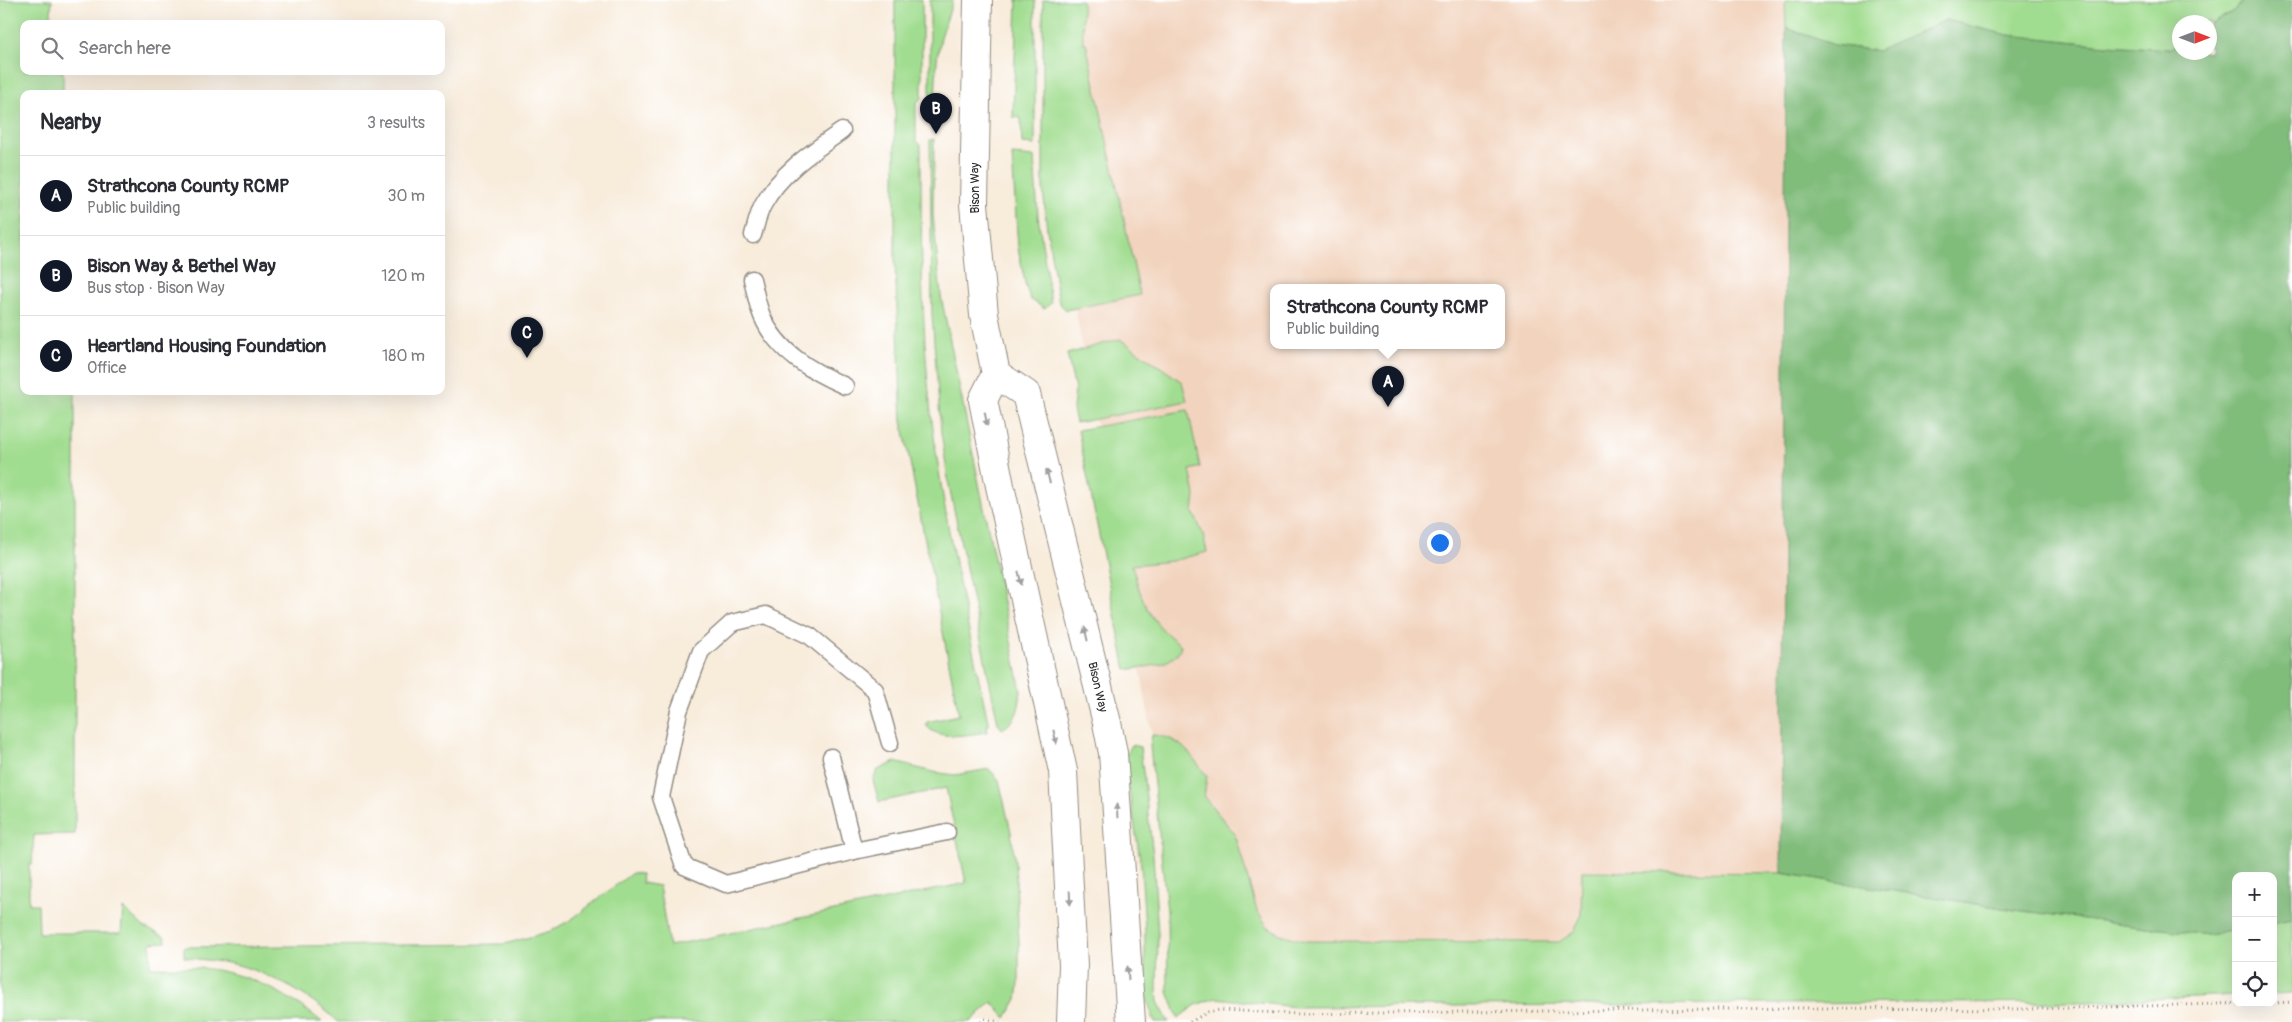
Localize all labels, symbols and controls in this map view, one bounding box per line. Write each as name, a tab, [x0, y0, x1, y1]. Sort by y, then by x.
north arrow	[2172, 15, 2217, 60]
search box	[20, 20, 445, 75]
icon: search	[38, 34, 66, 62]
text: Search here	[78, 36, 171, 60]
pin: B	[920, 93, 952, 134]
text: Nearby	[40, 109, 101, 136]
text: 3 results	[367, 113, 425, 133]
street label: Bison Way	[968, 163, 983, 213]
text: Strathcona County RCMP	[87, 174, 290, 198]
text: A	[51, 186, 61, 206]
text: 30 m	[387, 186, 425, 206]
text: Public building	[87, 198, 180, 218]
text: Bison Way & Bethel Way	[87, 254, 276, 278]
text: B	[51, 266, 61, 286]
text: 120 m	[381, 266, 425, 286]
text: Bus stop · Bison Way	[87, 278, 225, 298]
popup	[1270, 284, 1505, 349]
text: Strathcona County RCMP	[1286, 295, 1489, 319]
pin: C	[511, 317, 543, 358]
text: Public building	[1286, 319, 1379, 339]
text: Heartland Housing Foundation	[87, 334, 326, 358]
text: C	[51, 346, 61, 366]
text: 180 m	[382, 346, 425, 366]
text: Office	[87, 358, 127, 378]
pin: A	[1372, 366, 1404, 407]
one-way arrow	[983, 411, 991, 427]
one-way arrow	[1044, 469, 1052, 484]
your location	[1427, 530, 1453, 556]
one-way arrow	[1016, 570, 1024, 586]
one-way arrow	[1082, 627, 1090, 642]
street label: Bison Way	[1084, 661, 1111, 714]
one-way arrow	[1051, 729, 1059, 744]
one-way arrow	[1112, 803, 1120, 819]
map controls	[2232, 872, 2277, 1007]
button: +	[2232, 872, 2277, 917]
one-way arrow	[1066, 890, 1074, 906]
button: −	[2232, 917, 2277, 962]
button: locate	[2232, 962, 2277, 1007]
one-way arrow	[1123, 965, 1131, 981]

